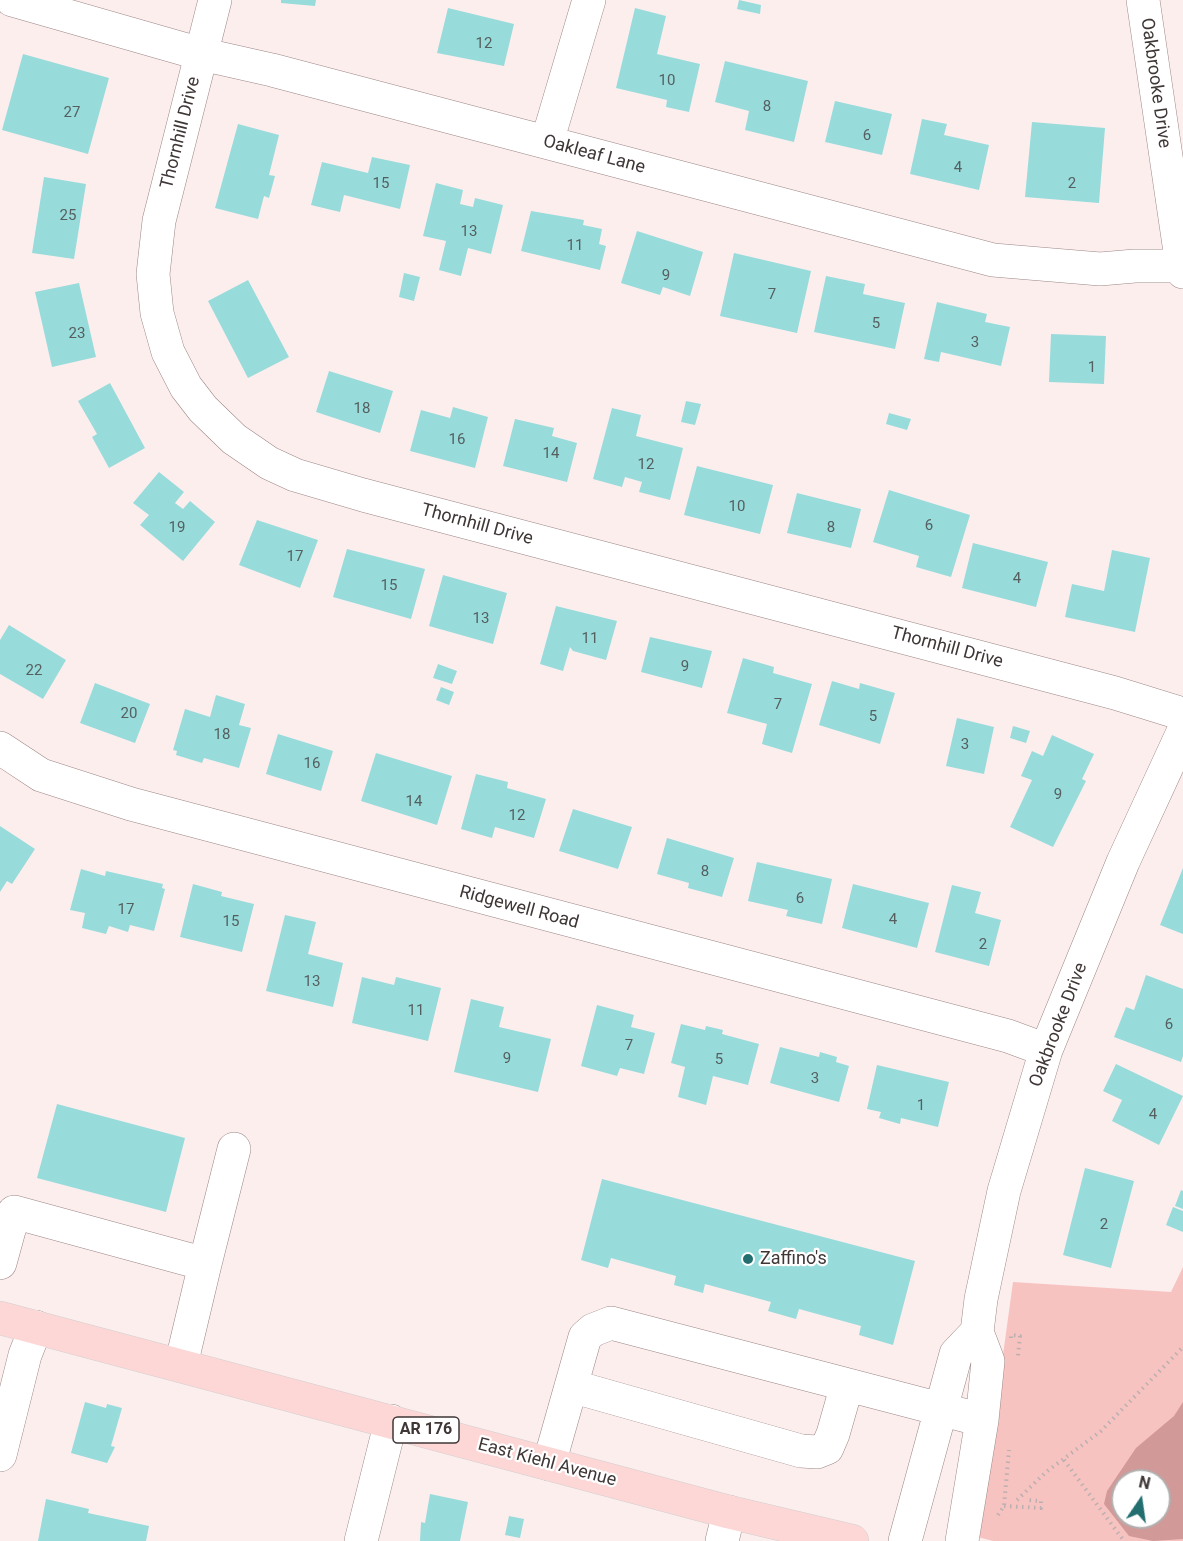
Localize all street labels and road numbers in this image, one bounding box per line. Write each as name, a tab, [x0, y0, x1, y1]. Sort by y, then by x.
street label: Oakbrooke Drive	[1135, 17, 1175, 149]
street label: Thornhill Drive	[157, 75, 205, 191]
street label: Oakleaf Lane	[541, 131, 647, 179]
street label: Thornhill Drive	[419, 500, 535, 550]
street label: Thornhill Drive	[889, 623, 1005, 673]
street label: Ridgewell Road	[457, 882, 581, 934]
street label: Oakbrooke Drive	[1025, 960, 1093, 1090]
road number: AR 176	[393, 1417, 459, 1443]
street label: East Kiehl Avenue	[475, 1434, 619, 1492]

